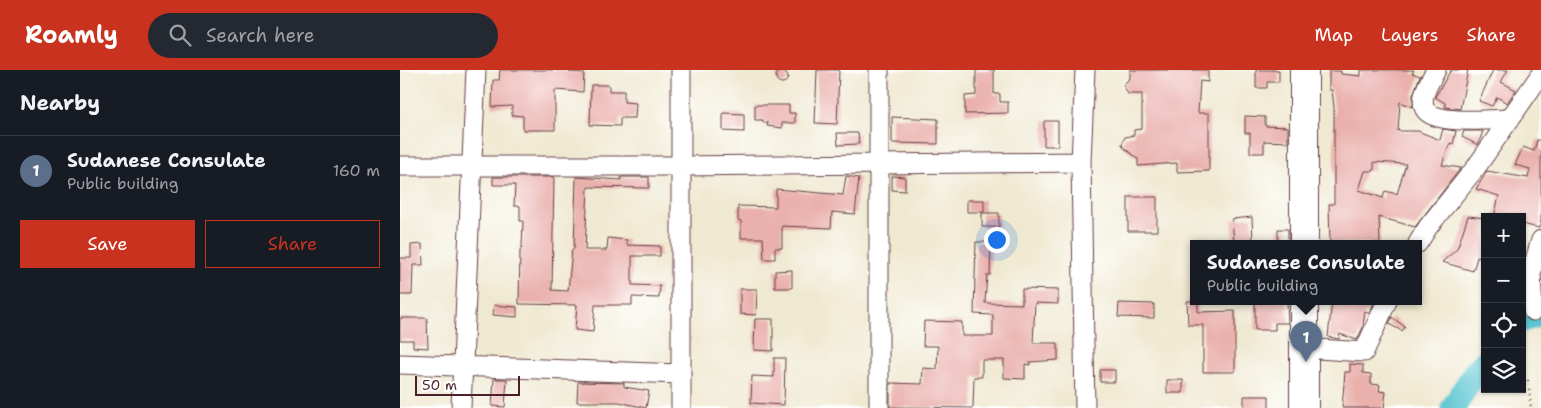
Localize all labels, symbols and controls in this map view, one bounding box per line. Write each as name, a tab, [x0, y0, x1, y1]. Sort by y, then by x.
search box	[148, 13, 498, 58]
text: Roamly	[25, 19, 118, 51]
icon: search	[166, 21, 194, 49]
text: Search here	[206, 23, 315, 48]
text: Map	[1315, 23, 1353, 47]
text: Layers	[1381, 23, 1438, 47]
text: Share	[1466, 23, 1516, 47]
text: Nearby	[20, 89, 100, 117]
text: Sudanese Consulate	[67, 148, 266, 173]
text: 1	[32, 160, 40, 181]
text: 160 m	[333, 160, 380, 181]
text: Public building	[67, 173, 179, 194]
map controls	[1481, 213, 1526, 393]
button: +	[1481, 213, 1526, 258]
button: Save	[20, 220, 195, 268]
button: Share	[205, 220, 380, 268]
your location	[984, 227, 1010, 253]
popup	[1190, 240, 1422, 305]
text: Sudanese Consulate	[1207, 250, 1405, 275]
button: −	[1481, 258, 1526, 303]
text: Public building	[1207, 275, 1318, 296]
button: locate	[1481, 303, 1526, 348]
pin: 1	[1290, 321, 1322, 362]
button: layers	[1481, 348, 1526, 393]
scale bar	[415, 373, 520, 396]
text: 50 m	[422, 376, 457, 394]

